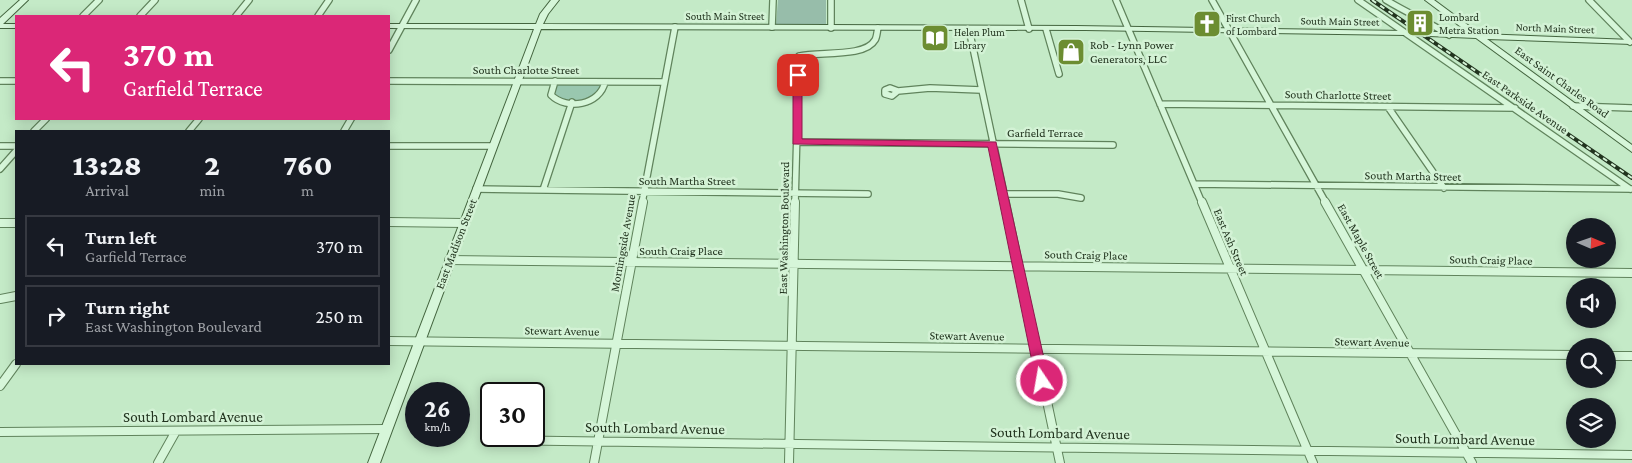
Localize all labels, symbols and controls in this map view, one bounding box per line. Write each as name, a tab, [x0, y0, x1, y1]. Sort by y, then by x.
building icon: Lombard Metra Station	[1405, 8, 1435, 38]
church icon: First Church of Lombard	[1192, 9, 1222, 39]
street label: South Main Street	[686, 10, 765, 22]
place label: Lombard Metra Station	[1439, 11, 1499, 36]
place label: First Church of Lombard	[1226, 12, 1281, 37]
street label: South Main Street	[1300, 14, 1380, 28]
street label: North Main Street	[1515, 21, 1595, 35]
library icon: Helen Plum Library	[920, 23, 950, 53]
place label: Helen Plum Library	[954, 26, 1005, 52]
icon: left	[40, 35, 105, 100]
text: 370 m	[123, 35, 214, 74]
shop icon: Rob - Lynn Power Generators, LLC	[1056, 37, 1086, 67]
place label: Rob - Lynn Power Generators, LLC	[1090, 38, 1175, 66]
street label: East Saint Charles Road	[1512, 43, 1612, 121]
pin	[777, 54, 819, 96]
icon: arrive	[784, 61, 812, 89]
street label: South Charlotte Street	[473, 63, 580, 77]
street label: East Parkside Avenue	[1479, 67, 1571, 137]
text: Garfield Terrace	[123, 76, 263, 101]
street label: South Charlotte Street	[1285, 87, 1392, 103]
street label: Garfield Terrace	[1007, 126, 1083, 140]
text: 13:28	[73, 148, 142, 181]
text: 2	[204, 148, 220, 181]
text: 760	[283, 148, 332, 181]
street label: East Washington Boulevard	[776, 161, 792, 294]
street label: South Martha Street	[1365, 168, 1462, 184]
street label: South Martha Street	[639, 174, 736, 188]
text: Arrival	[85, 182, 129, 199]
text: min	[199, 182, 225, 199]
text: m	[301, 182, 314, 199]
street label: Morningside Avenue	[608, 193, 638, 293]
street label: East Madison Street	[432, 196, 480, 291]
street label: East Maple Street	[1335, 201, 1388, 282]
street label: East Ash Street	[1211, 206, 1252, 279]
north arrow	[1566, 218, 1616, 268]
map controls	[1566, 218, 1616, 448]
text: Turn left	[85, 227, 157, 248]
icon: left	[42, 232, 70, 260]
text: 370 m	[316, 236, 363, 257]
street label: South Craig Place	[639, 244, 723, 258]
street label: South Craig Place	[1044, 247, 1128, 263]
text: Garfield Terrace	[85, 248, 187, 265]
street label: South Craig Place	[1449, 252, 1533, 268]
button: sound	[1566, 278, 1616, 328]
text: Turn right	[85, 297, 170, 318]
icon: right	[42, 302, 70, 330]
text: 250 m	[315, 306, 363, 327]
text: East Washington Boulevard	[85, 318, 262, 335]
street label: Stewart Avenue	[524, 323, 600, 339]
street label: Stewart Avenue	[929, 328, 1005, 344]
street label: Stewart Avenue	[1334, 334, 1410, 350]
button: search	[1566, 338, 1616, 388]
position arrow	[1015, 354, 1067, 406]
speed limit sign: 30	[480, 382, 545, 447]
text: 26	[424, 395, 451, 422]
button: layers	[1566, 398, 1616, 448]
street label: South Lombard Avenue	[123, 409, 263, 425]
street label: South Lombard Avenue	[585, 419, 725, 437]
text: km/h	[425, 420, 450, 434]
street label: South Lombard Avenue	[990, 424, 1130, 442]
street label: South Lombard Avenue	[1395, 430, 1535, 448]

